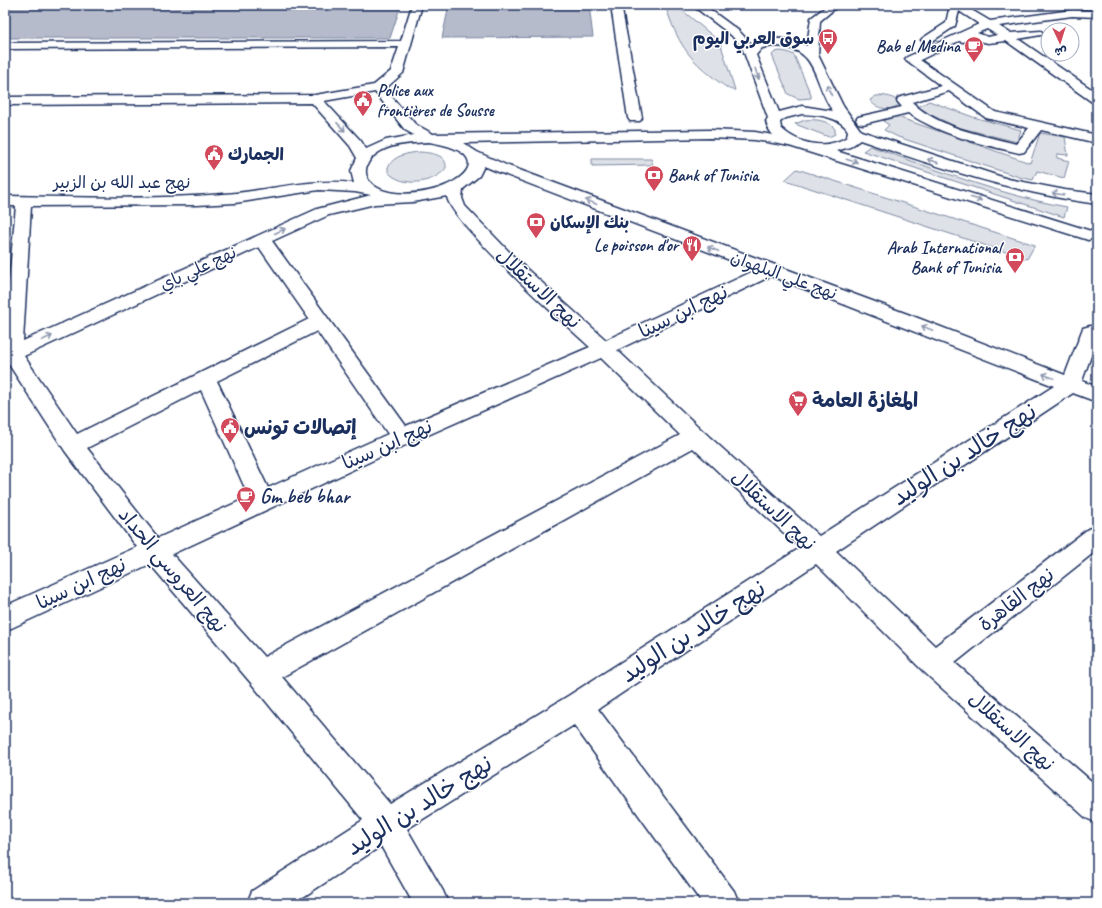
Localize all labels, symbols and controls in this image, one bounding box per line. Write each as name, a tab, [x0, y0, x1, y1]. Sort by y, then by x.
north arrow	[1040, 22, 1080, 62]
bus stop icon: سوق العربي اليوم	[817, 27, 839, 55]
place label: سوق العربي اليوم	[693, 28, 814, 54]
cafe icon: Bab el Medina	[963, 35, 985, 63]
place label: Bab el Medina	[876, 36, 962, 57]
text: ش	[1054, 45, 1067, 59]
one-way arrow	[754, 68, 762, 80]
place label: Police aux frontières de Sousse	[377, 80, 495, 121]
one-way arrow	[825, 84, 832, 96]
public building icon: Police aux frontières de Sousse	[352, 89, 374, 117]
one-way arrow	[336, 122, 345, 132]
public building icon: الجمارك	[203, 143, 225, 171]
place label: الجمارك	[228, 144, 284, 165]
one-way arrow	[927, 156, 939, 164]
one-way arrow	[845, 158, 858, 165]
bank icon: Bank of Tunisia	[643, 164, 665, 192]
place label: Bank of Tunisia	[668, 165, 760, 186]
street label: نهج عبد الله بن الزبير	[52, 172, 190, 194]
one-way arrow	[1052, 190, 1065, 198]
one-way arrow	[969, 196, 982, 203]
one-way arrow	[586, 198, 598, 206]
bank icon: بنك الإسكان	[525, 211, 547, 239]
place label: بنك الإسكان	[550, 212, 629, 234]
one-way arrow	[274, 227, 286, 234]
restaurant icon: Le poisson d'or	[681, 234, 703, 262]
place label: Le poisson d'or	[594, 235, 680, 256]
place label: Arab International Bank of Tunisia	[887, 237, 1004, 278]
street label: نهج علي باي	[156, 242, 242, 299]
street label: نهج الاستقلال	[490, 243, 587, 335]
one-way arrow	[707, 244, 719, 252]
bank icon: Arab International Bank of Tunisia	[1004, 246, 1026, 274]
street label: نهج علي البلهوان	[726, 247, 840, 308]
street label: نهج ابن سينا	[634, 279, 732, 345]
one-way arrow	[921, 324, 933, 331]
one-way arrow	[41, 334, 53, 341]
one-way arrow	[1042, 371, 1054, 379]
place label: المغازة العامة	[812, 388, 918, 413]
supermarket icon: المغازة العامة	[787, 389, 809, 417]
street label: نهج خالد بن الوليد	[886, 396, 1043, 513]
street label: نهج ابن سينا	[338, 413, 437, 476]
place label: إتصالات تونس	[244, 415, 356, 440]
public building icon: إتصالات تونس	[219, 416, 241, 444]
street label: نهج الاستقلال	[725, 465, 822, 557]
place label: Gm beb bhar	[260, 484, 352, 509]
cafe icon: Gm beb bhar	[235, 485, 257, 513]
street label: نهج العروسي الحداد	[109, 503, 232, 641]
street label: نهج ابن سينا	[32, 552, 131, 616]
street label: نهج القاهرة	[973, 562, 1060, 638]
street label: نهج خالد بن الوليد	[615, 573, 772, 690]
street label: نهج الاستقلال	[963, 686, 1060, 777]
street label: نهج خالد بن الوليد	[340, 748, 498, 863]

